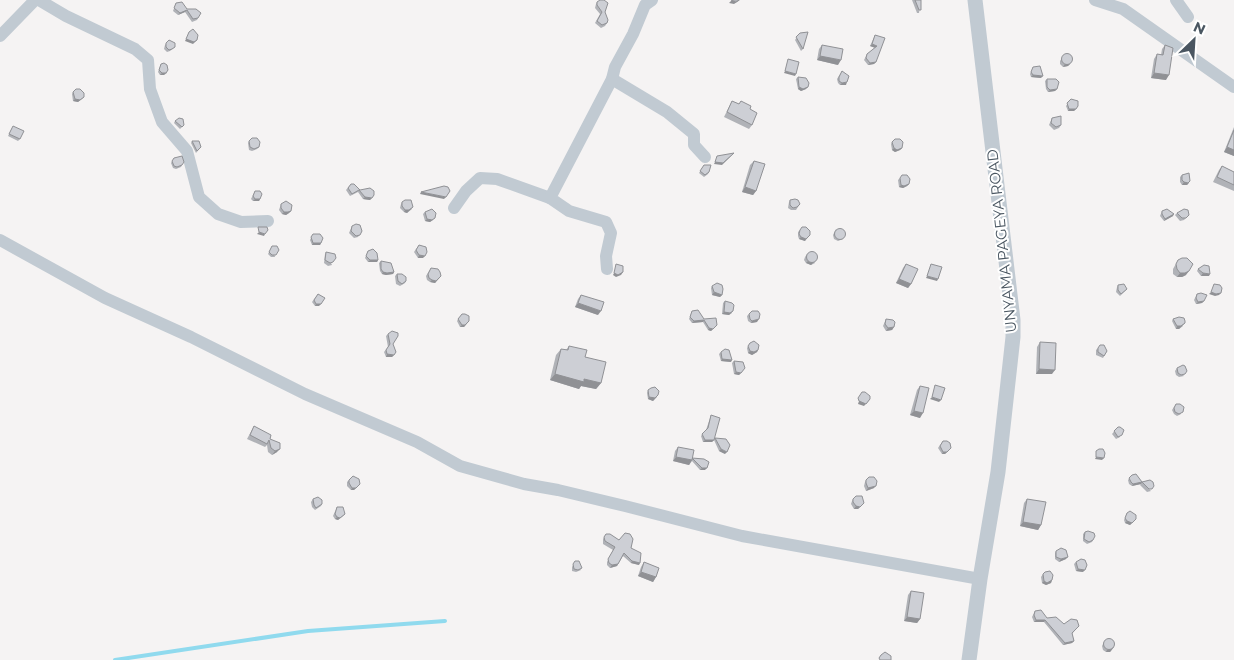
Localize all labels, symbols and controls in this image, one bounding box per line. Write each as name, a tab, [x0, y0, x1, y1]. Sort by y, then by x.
north arrow	[1169, 15, 1219, 65]
text: N	[1191, 18, 1208, 39]
street label: UNYAMA PAGEYA ROAD	[982, 148, 1021, 334]

